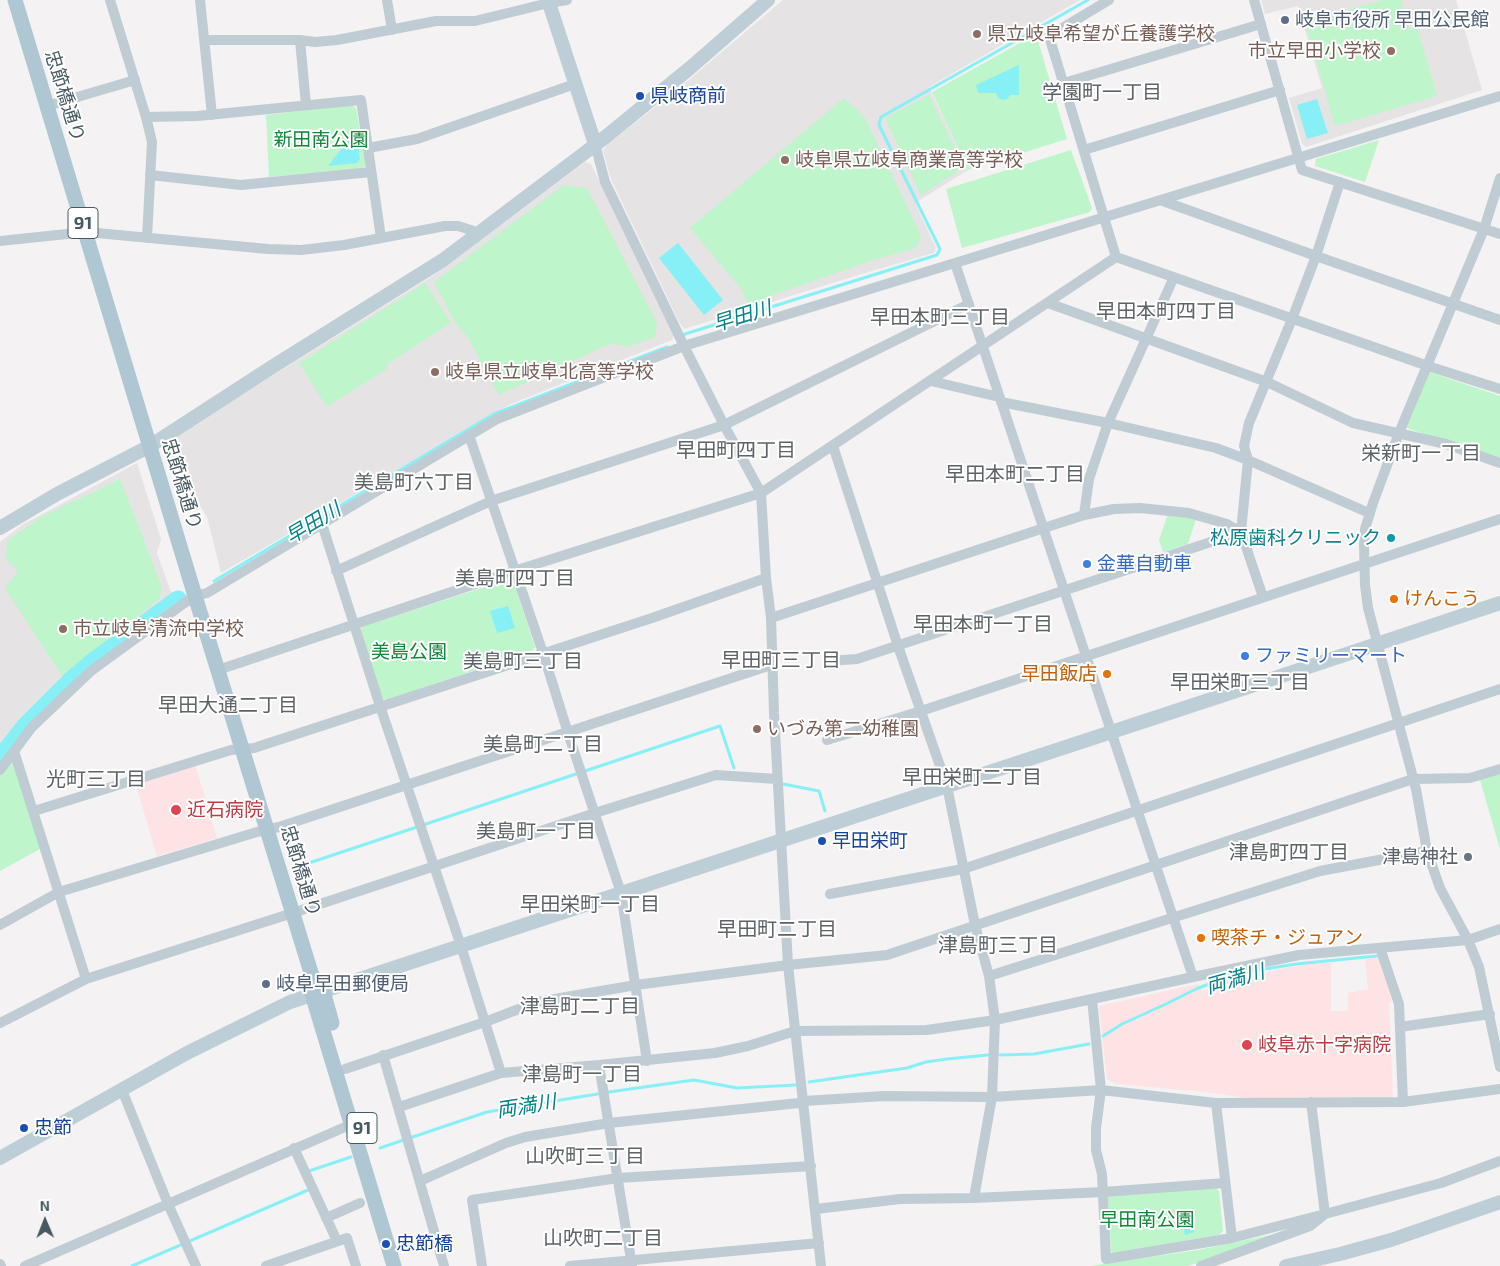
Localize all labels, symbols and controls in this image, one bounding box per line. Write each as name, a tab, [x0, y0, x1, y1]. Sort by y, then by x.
place label: 岐阜市役所 早田公民館	[1295, 9, 1489, 31]
marker: 岐阜市役所 早田公民館	[1279, 14, 1291, 26]
place label: 県立岐阜希望が丘養護学校	[987, 23, 1215, 45]
marker: 県立岐阜希望が丘養護学校	[971, 28, 983, 40]
place label: 市立早田小学校	[1248, 40, 1381, 62]
marker: 市立早田小学校	[1385, 45, 1397, 57]
street label: 忠節橋通り	[40, 47, 90, 145]
district label: 学園町一丁目	[1042, 80, 1162, 104]
place label: 県岐商前	[650, 85, 726, 107]
marker: 県岐商前	[634, 90, 646, 102]
park label: 新田南公園	[274, 129, 368, 151]
place label: 岐阜県立岐阜商業高等学校	[795, 149, 1023, 171]
marker: 岐阜県立岐阜商業高等学校	[779, 154, 791, 166]
road number: 91	[68, 208, 98, 238]
water label: 早田川	[710, 296, 774, 336]
district label: 早田本町四丁目	[1096, 299, 1236, 323]
district label: 早田本町三丁目	[870, 305, 1010, 329]
place label: 岐阜県立岐阜北高等学校	[445, 361, 654, 383]
marker: 岐阜県立岐阜北高等学校	[429, 366, 441, 378]
street label: 忠節橋通り	[157, 435, 207, 533]
district label: 早田町四丁目	[676, 438, 796, 462]
district label: 栄新町一丁目	[1361, 441, 1481, 465]
district label: 早田本町二丁目	[945, 462, 1085, 486]
district label: 美島町六丁目	[354, 470, 474, 494]
water label: 早田川	[281, 497, 345, 549]
place label: 松原歯科クリニック	[1210, 527, 1381, 549]
marker: 松原歯科クリニック	[1385, 532, 1397, 544]
place label: 金華自動車	[1097, 553, 1192, 575]
marker: 金華自動車	[1081, 558, 1093, 570]
district label: 美島町四丁目	[455, 566, 575, 590]
place label: けんこう	[1404, 588, 1480, 610]
marker: けんこう	[1388, 593, 1400, 605]
district label: 早田本町一丁目	[913, 612, 1053, 636]
place label: 市立岐阜清流中学校	[73, 618, 244, 640]
marker: 市立岐阜清流中学校	[57, 623, 69, 635]
park label: 美島公園	[371, 641, 447, 663]
place label: ファミリーマート	[1255, 645, 1407, 667]
district label: 早田町三丁目	[721, 648, 841, 672]
district label: 美島町三丁目	[463, 649, 583, 673]
marker: ファミリーマート	[1239, 650, 1251, 662]
place label: 早田飯店	[1021, 663, 1097, 685]
marker: 早田飯店	[1101, 668, 1113, 680]
district label: 早田栄町三丁目	[1170, 670, 1310, 694]
district label: 早田大通二丁目	[158, 693, 298, 717]
place label: いづみ第二幼稚園	[767, 718, 919, 740]
marker: いづみ第二幼稚園	[751, 723, 763, 735]
district label: 美島町二丁目	[483, 732, 603, 756]
district label: 早田栄町二丁目	[902, 765, 1042, 789]
district label: 光町三丁目	[46, 767, 146, 791]
place label: 近石病院	[187, 799, 263, 821]
marker: 近石病院	[169, 803, 183, 817]
district label: 美島町一丁目	[476, 819, 596, 843]
street label: 忠節橋通り	[276, 822, 326, 920]
place label: 早田栄町	[832, 830, 908, 852]
marker: 早田栄町	[816, 835, 828, 847]
district label: 津島町四丁目	[1229, 840, 1349, 864]
place label: 津島神社	[1382, 846, 1458, 868]
marker: 津島神社	[1462, 851, 1474, 863]
district label: 早田栄町一丁目	[520, 892, 660, 916]
district label: 早田町二丁目	[717, 917, 837, 941]
place label: 喫茶チ・ジュアン	[1211, 927, 1363, 949]
marker: 喫茶チ・ジュアン	[1195, 932, 1207, 944]
district label: 津島町三丁目	[938, 933, 1058, 957]
water label: 両満川	[1203, 959, 1267, 999]
place label: 岐阜早田郵便局	[276, 973, 409, 995]
marker: 岐阜早田郵便局	[260, 978, 272, 990]
district label: 津島町二丁目	[520, 994, 640, 1018]
place label: 岐阜赤十字病院	[1258, 1034, 1391, 1056]
marker: 岐阜赤十字病院	[1240, 1038, 1254, 1052]
district label: 津島町一丁目	[522, 1062, 642, 1086]
water label: 両満川	[494, 1089, 558, 1123]
road number: 91	[347, 1112, 377, 1144]
place label: 忠節	[34, 1117, 72, 1139]
marker: 忠節	[18, 1122, 30, 1134]
district label: 山吹町三丁目	[525, 1144, 645, 1168]
north arrow	[20, 1196, 70, 1246]
text: N	[40, 1197, 50, 1214]
park label: 早田南公園	[1100, 1209, 1194, 1231]
district label: 山吹町二丁目	[543, 1226, 663, 1250]
place label: 忠節橋	[396, 1233, 453, 1255]
marker: 忠節橋	[380, 1238, 392, 1250]

